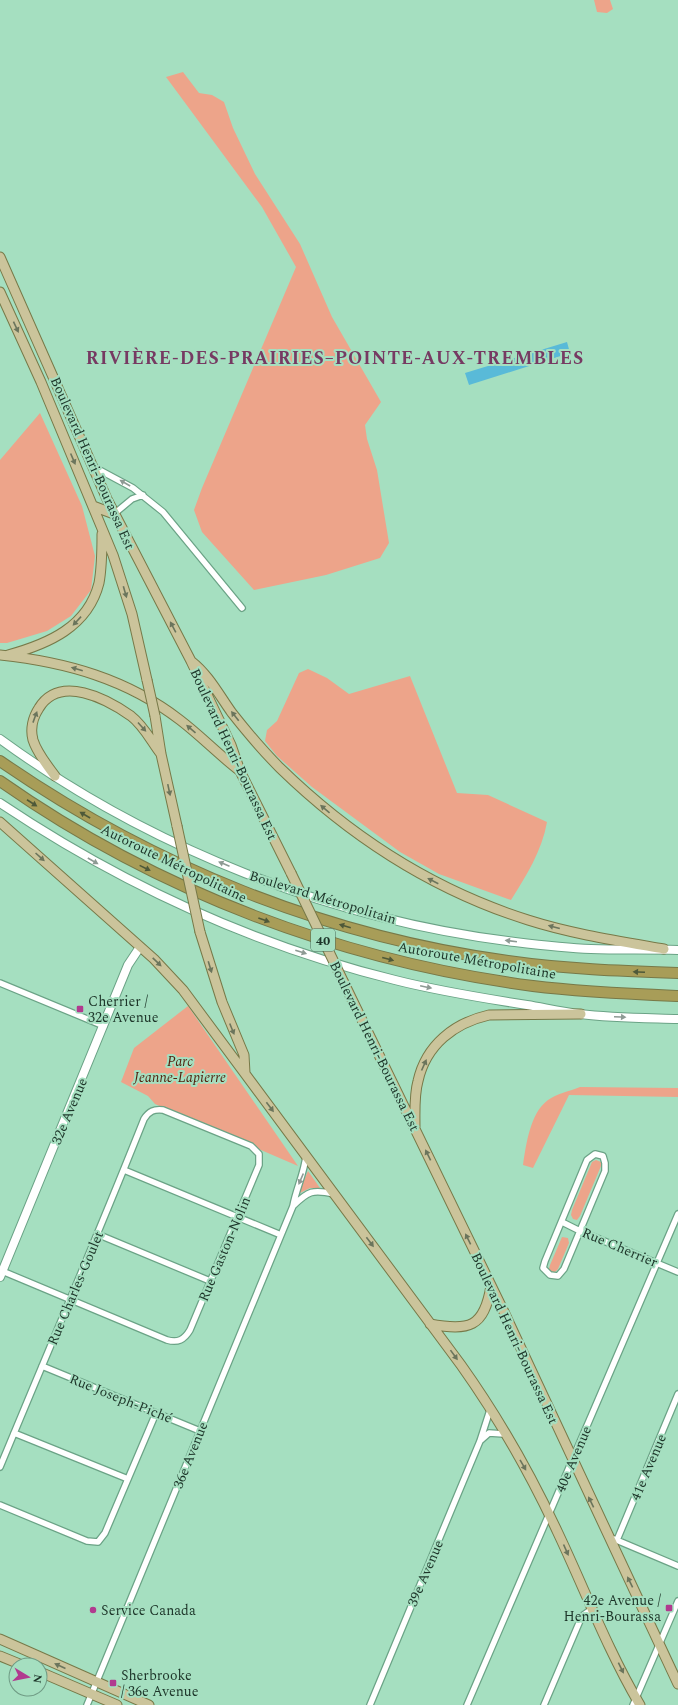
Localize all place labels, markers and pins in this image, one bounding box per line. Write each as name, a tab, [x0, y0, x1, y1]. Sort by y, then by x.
place label: Cherrier / 32e Avenue	[88, 991, 159, 1028]
marker: Cherrier / 32e Avenue	[75, 1004, 85, 1014]
place label: 42e Avenue / Henri-Bourassa	[563, 1590, 661, 1627]
place label: Service Canada	[101, 1600, 196, 1621]
marker: 42e Avenue / Henri-Bourassa	[664, 1603, 674, 1613]
marker: Service Canada	[88, 1605, 98, 1615]
place label: Sherbrooke / 36e Avenue	[121, 1665, 199, 1702]
marker: Sherbrooke / 36e Avenue	[108, 1678, 118, 1688]

